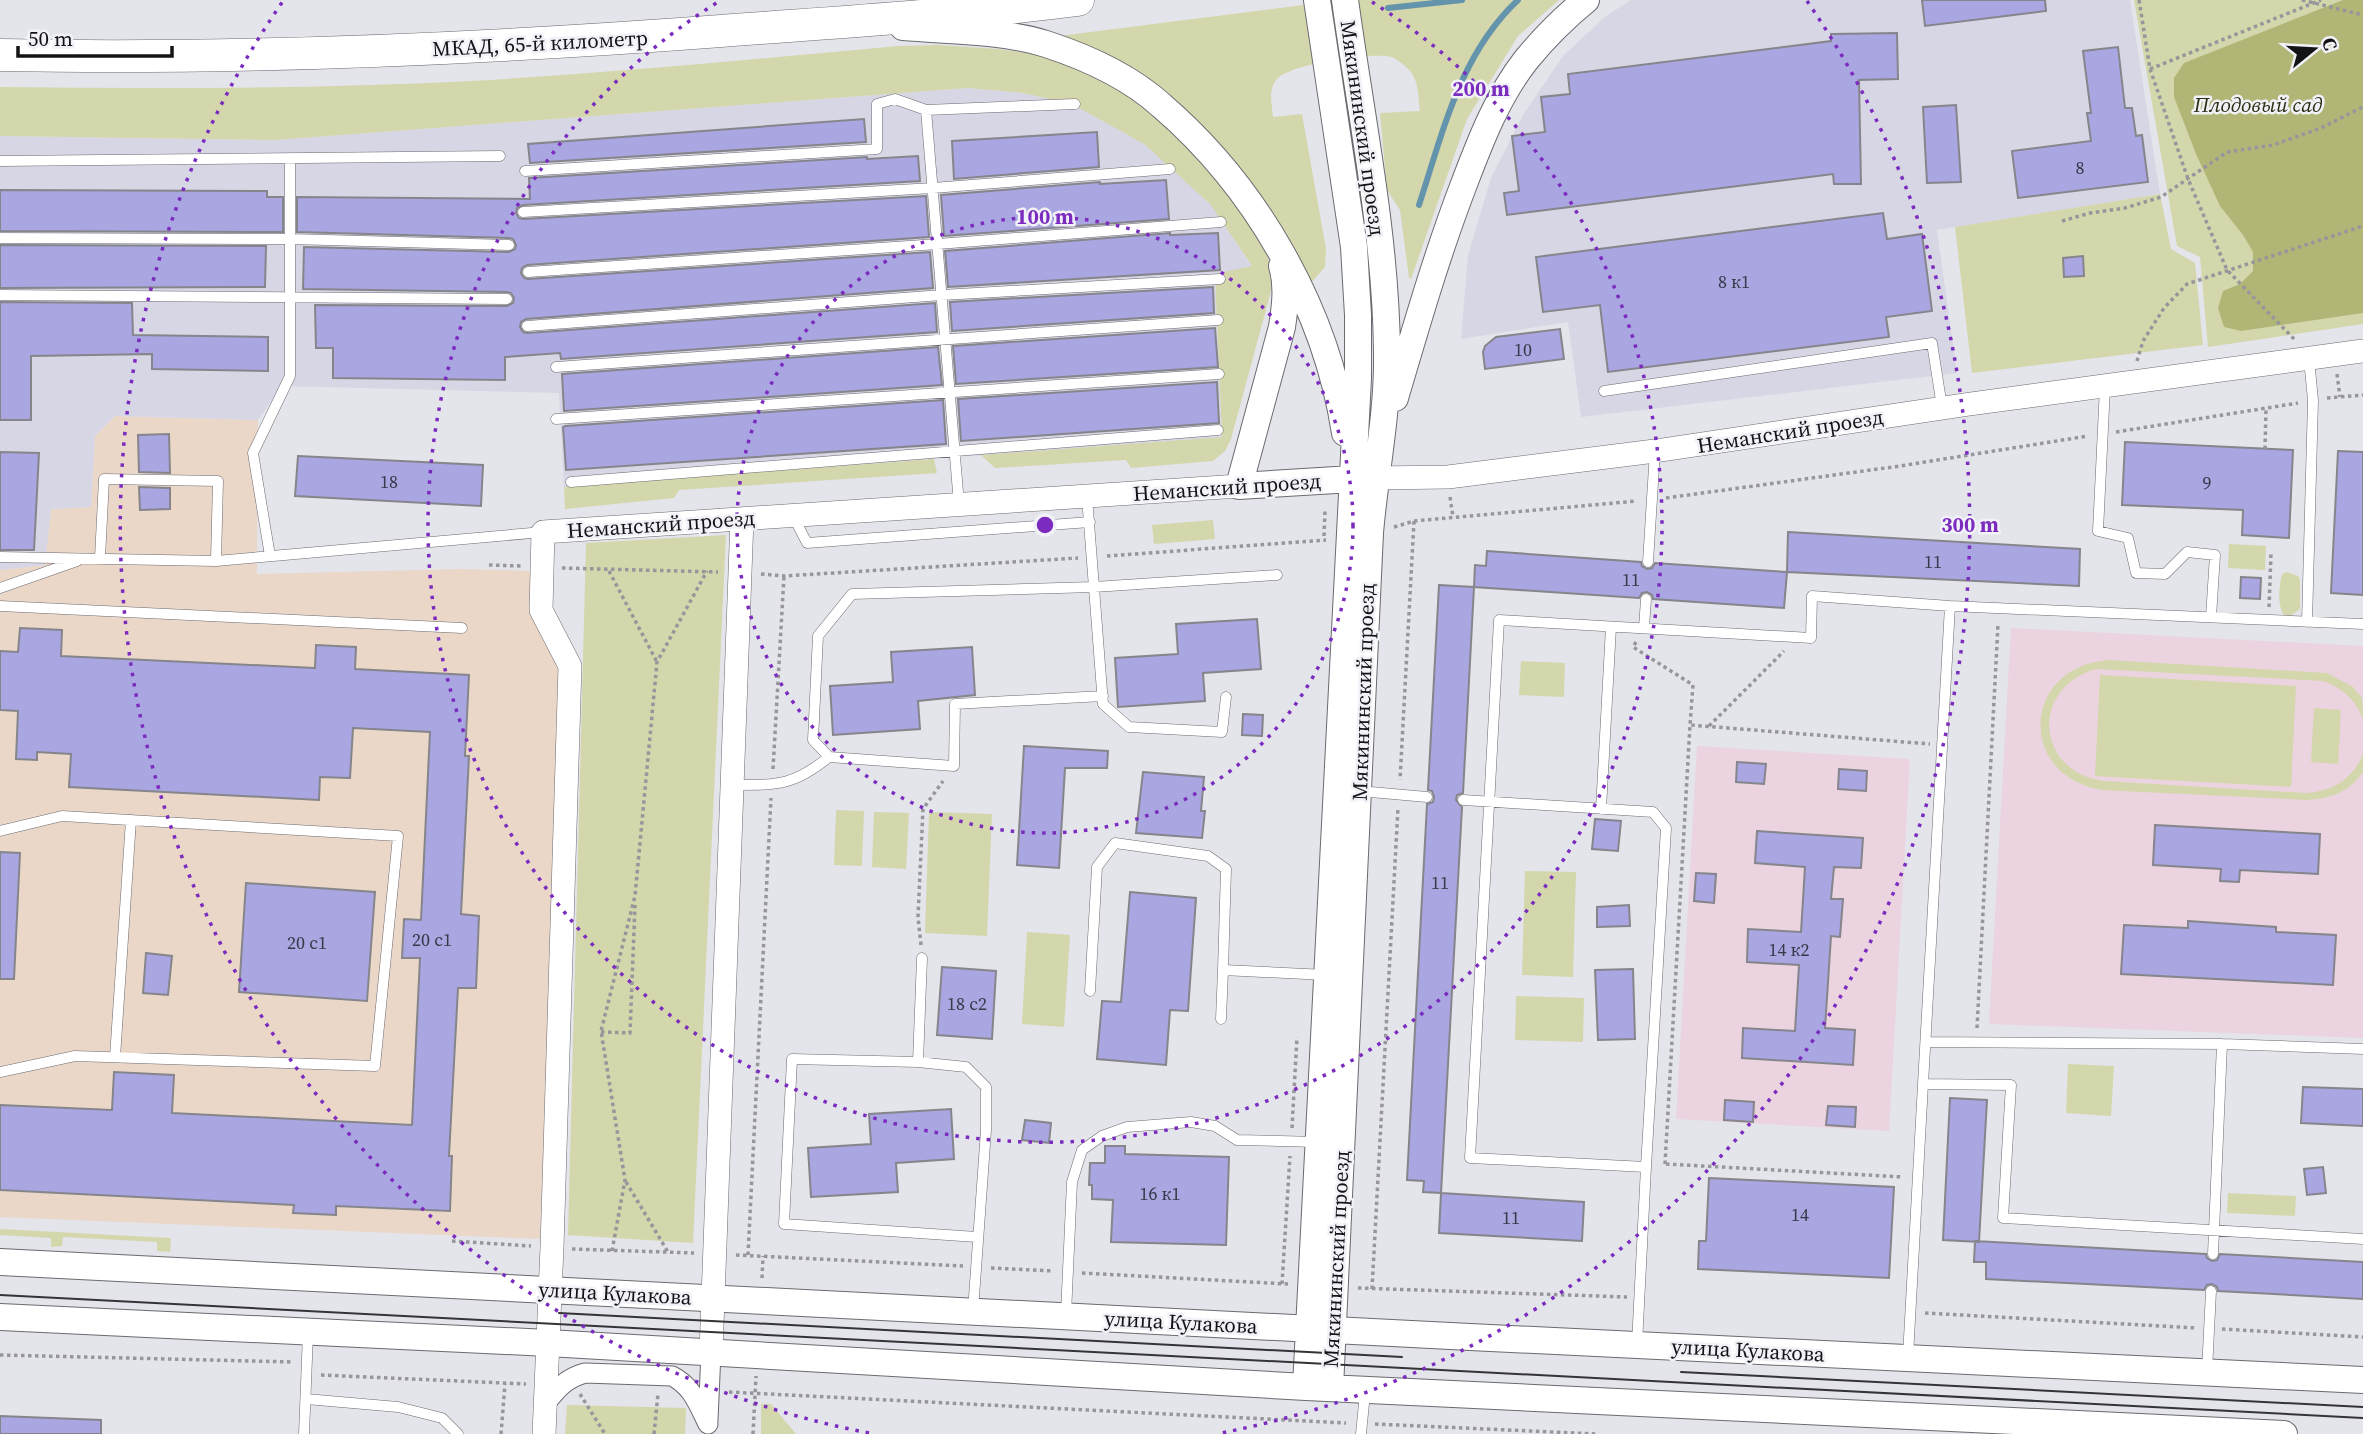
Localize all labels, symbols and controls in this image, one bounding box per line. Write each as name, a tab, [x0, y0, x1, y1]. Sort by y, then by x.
scale bar	[18, 14, 172, 58]
north arrow	[2279, 14, 2349, 84]
street label: Мякининский проезд	[1334, 18, 1392, 238]
street label: МКАД, 65-й километр	[431, 23, 649, 63]
text: 50 m	[28, 24, 73, 53]
text: С	[2316, 34, 2344, 54]
text: 200 m	[1452, 74, 1510, 103]
park label: Плодовый сад	[2193, 90, 2323, 119]
house number: 8	[2076, 155, 2085, 180]
text: 100 m	[1016, 202, 1074, 231]
house number: 8 к1	[1718, 269, 1750, 294]
house number: 10	[1514, 337, 1532, 362]
street label: Неманский проезд	[1695, 402, 1885, 460]
street label: Неманский проезд	[1132, 466, 1322, 508]
house number: 18	[380, 469, 398, 494]
house number: 9	[2203, 470, 2212, 495]
street label: Неманский проезд	[566, 503, 756, 545]
text: 300 m	[1941, 510, 1999, 539]
centre of rings	[1033, 513, 1057, 537]
house number: 11	[1924, 549, 1942, 574]
house number: 11	[1622, 567, 1640, 592]
street label: Мякининский проезд	[1345, 583, 1381, 801]
house number: 11	[1431, 870, 1449, 895]
house number: 20 с1	[412, 927, 452, 952]
house number: 20 с1	[287, 930, 327, 955]
house number: 14 к2	[1768, 937, 1810, 962]
house number: 18 с2	[947, 991, 987, 1016]
street label: Мякининский проезд	[1316, 1150, 1356, 1368]
house number: 16 к1	[1139, 1181, 1181, 1206]
house number: 14	[1791, 1202, 1809, 1227]
house number: 11	[1502, 1205, 1520, 1230]
street label: улица Кулакова	[538, 1275, 693, 1312]
street label: улица Кулакова	[1104, 1304, 1259, 1341]
street label: улица Кулакова	[1671, 1332, 1826, 1369]

